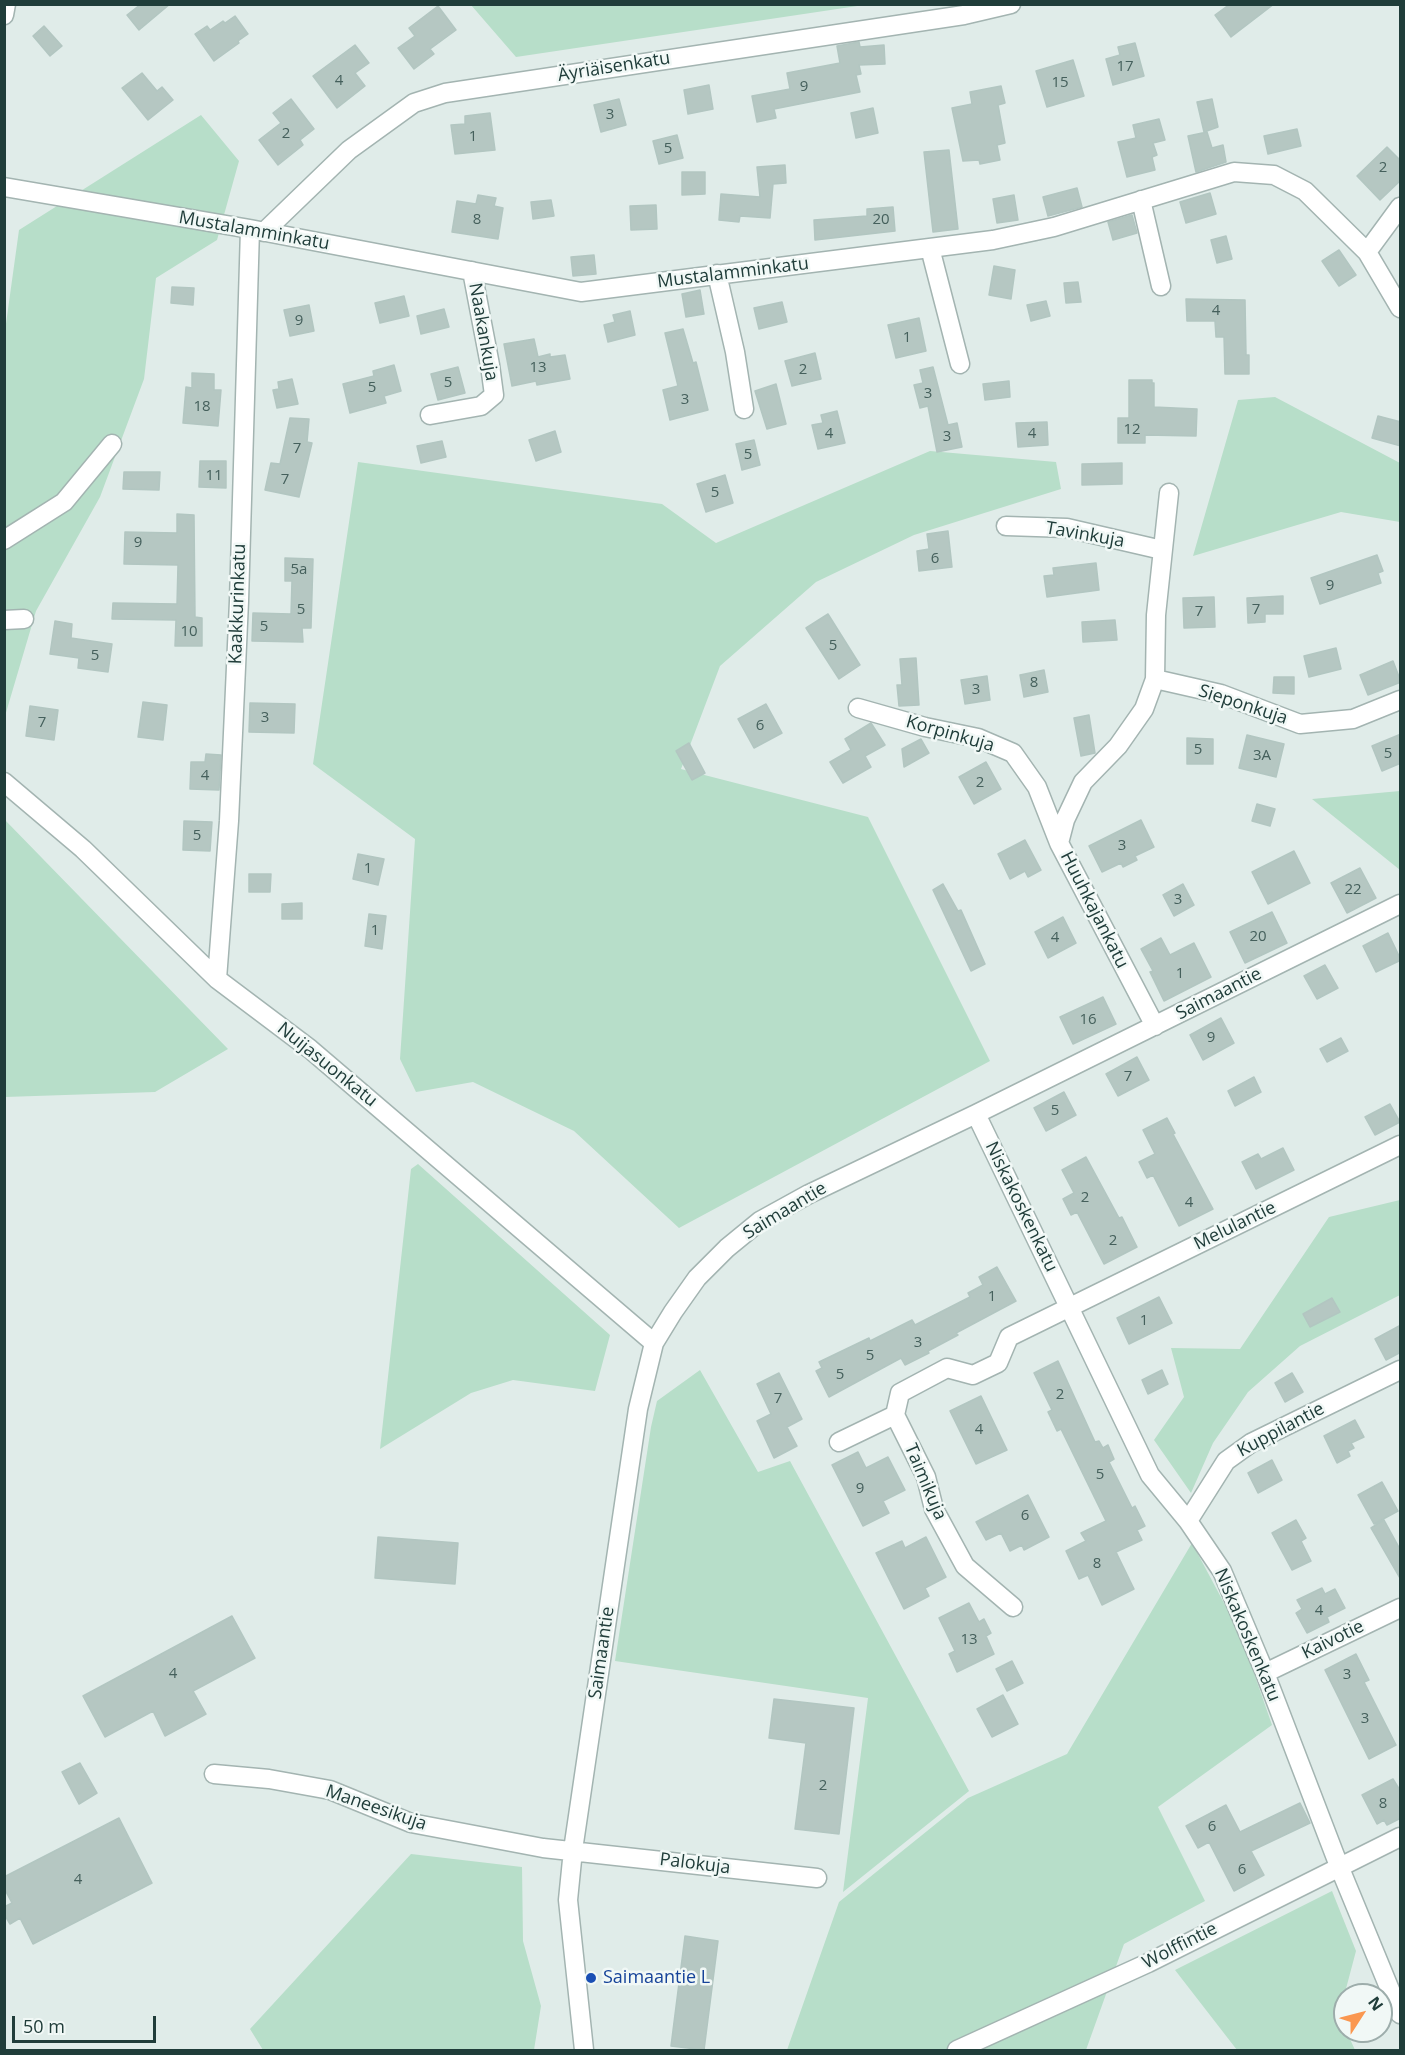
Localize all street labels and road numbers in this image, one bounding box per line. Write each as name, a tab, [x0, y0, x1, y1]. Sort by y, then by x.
street label: Äyriäisenkatu	[556, 47, 672, 87]
street label: Mustalamminkatu	[177, 207, 331, 255]
street label: Mustalamminkatu	[656, 253, 810, 293]
street label: Naakankuja	[464, 281, 502, 383]
street label: Tavinkuja	[1044, 517, 1126, 553]
street label: Kaakkurinkatu	[225, 543, 251, 665]
street label: Sieponkuja	[1196, 680, 1290, 730]
street label: Korpinkuja	[903, 711, 997, 757]
street label: Huuhkajankatu	[1055, 848, 1133, 972]
street label: Saimaantie	[1173, 963, 1265, 1025]
street label: Nuijasuonkatu	[273, 1018, 381, 1112]
street label: Niskakoskenkatu	[980, 1138, 1062, 1276]
street label: Saimaantie	[739, 1178, 831, 1244]
street label: Melulantie	[1190, 1197, 1280, 1255]
street label: Kuppilantie	[1234, 1398, 1328, 1462]
street label: Taimikuja	[899, 1441, 951, 1523]
street label: Niskakoskenkatu	[1209, 1565, 1285, 1705]
street label: Saimaantie	[585, 1605, 619, 1701]
street label: Kaivotie	[1298, 1616, 1368, 1664]
street label: Maneesikuja	[323, 1781, 429, 1835]
street label: Palokuja	[658, 1849, 732, 1879]
street label: Wolffintie	[1139, 1918, 1221, 1974]

